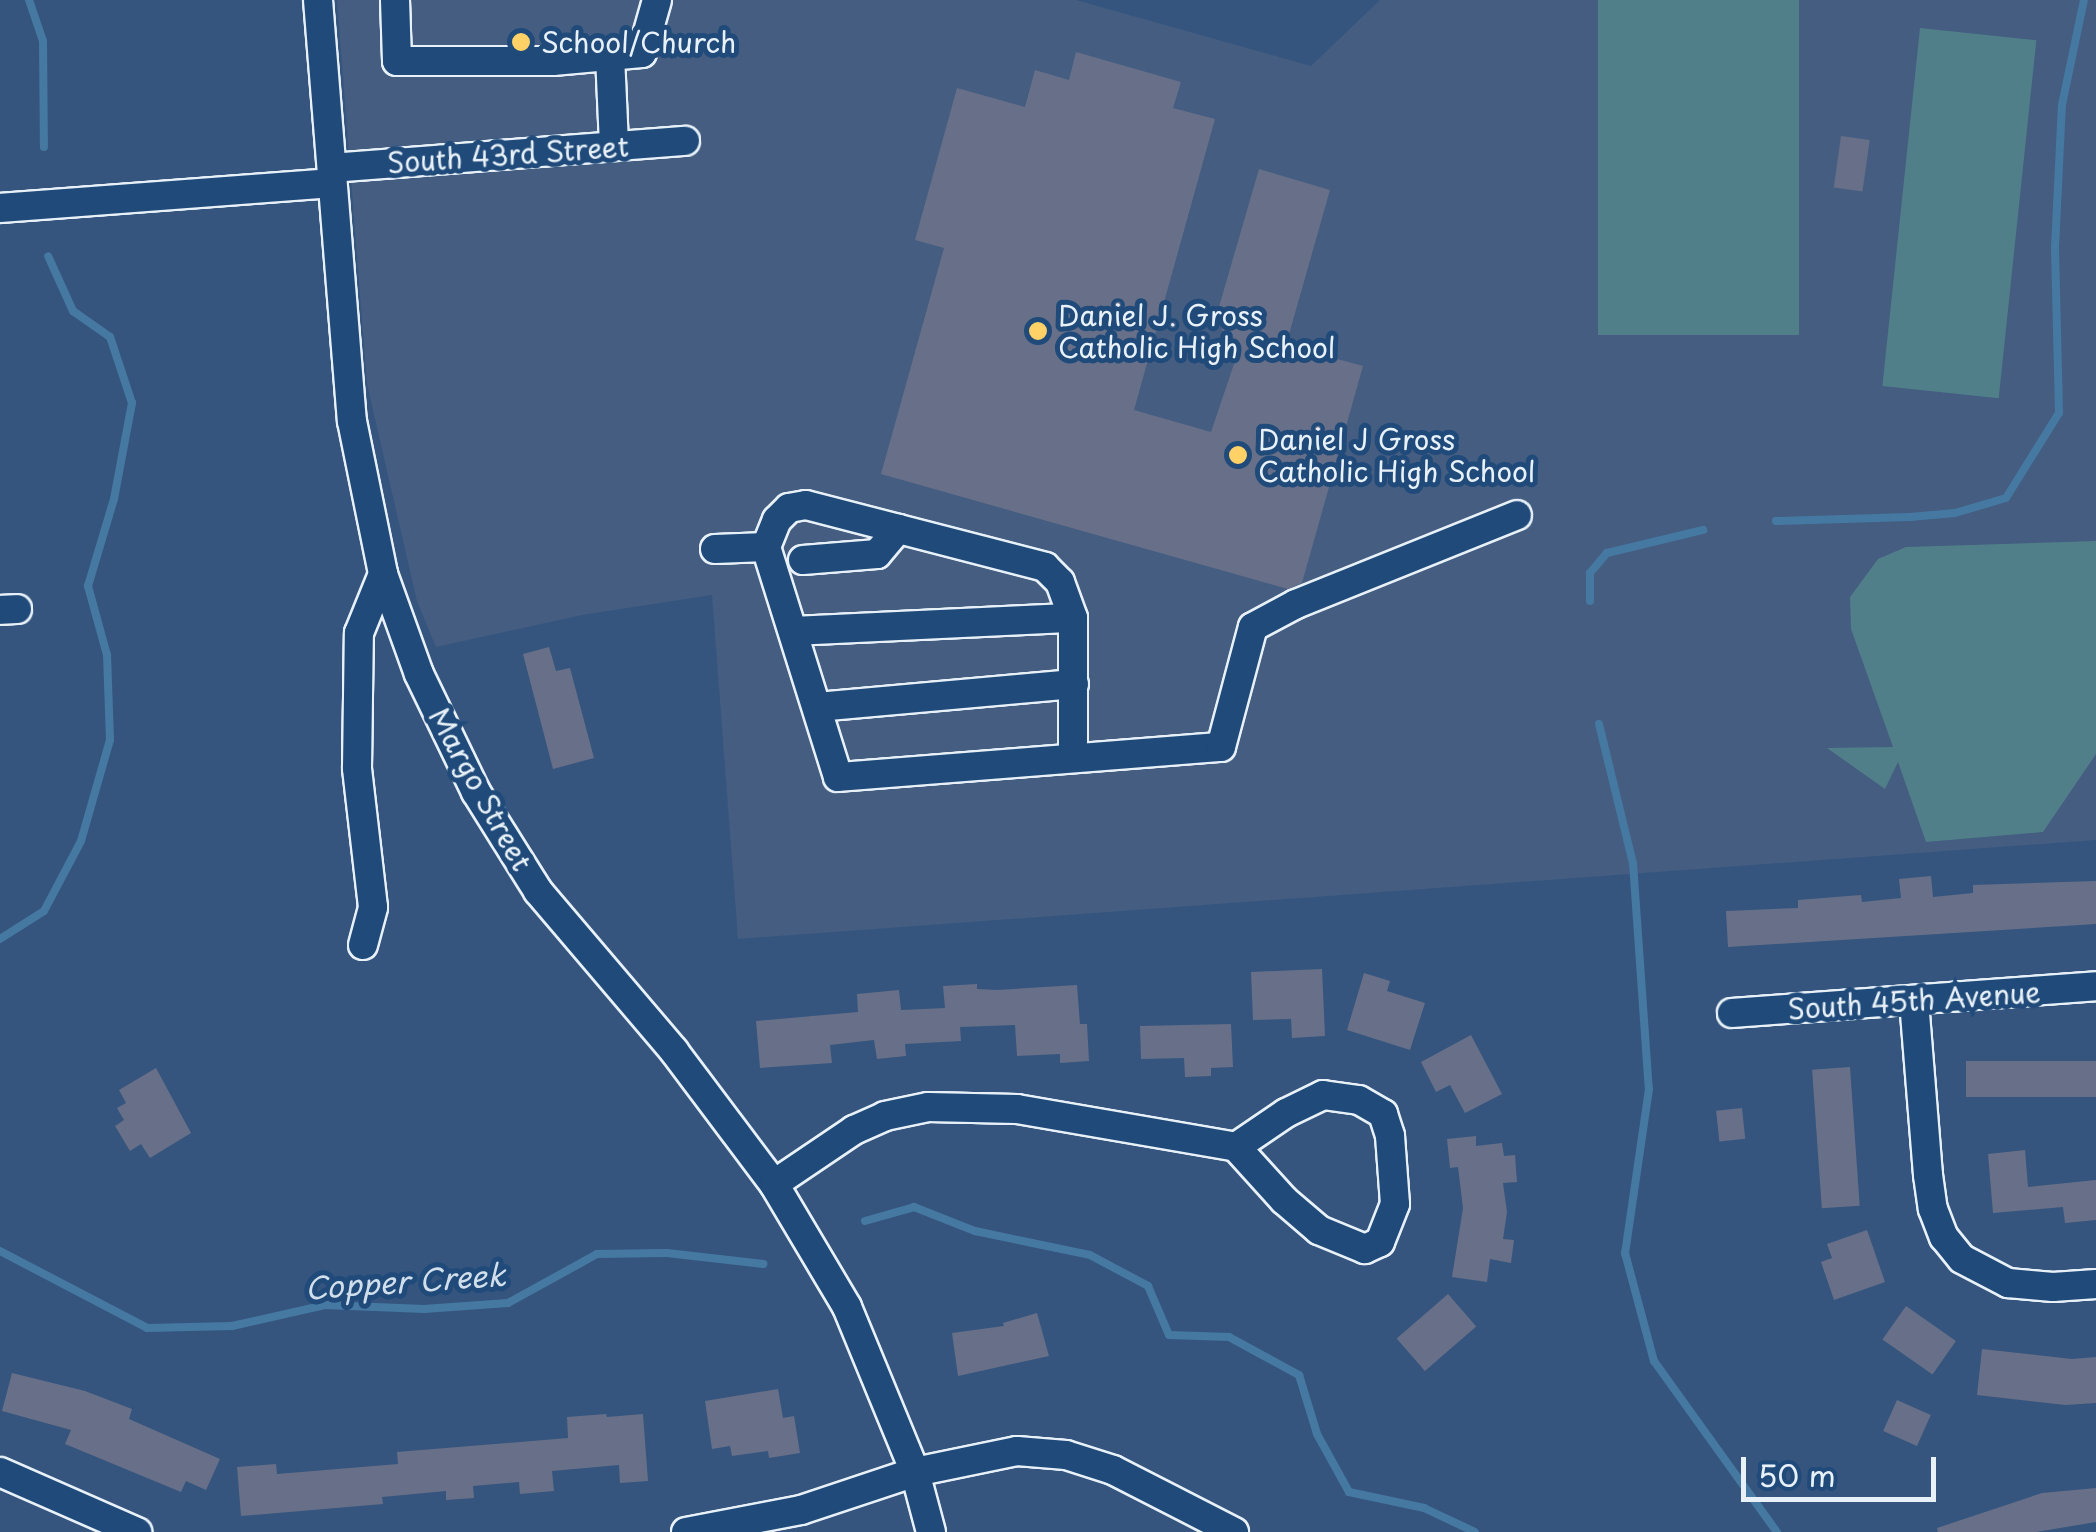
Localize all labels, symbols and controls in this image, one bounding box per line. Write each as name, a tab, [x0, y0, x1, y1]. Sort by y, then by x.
place label: School/Church	[541, 25, 736, 59]
marker: School/Church	[510, 31, 532, 53]
street label: South 43rd Street	[385, 129, 631, 179]
place label: Daniel J. Gross Catholic High School	[1058, 298, 1337, 364]
marker: Daniel J. Gross Catholic High School	[1027, 320, 1049, 342]
place label: Daniel J Gross Catholic High School	[1258, 422, 1537, 488]
marker: Daniel J Gross Catholic High School	[1227, 444, 1249, 466]
street label: Margo Street	[422, 702, 540, 876]
street label: South 45th Avenue	[1786, 974, 2042, 1026]
water label: Copper Creek	[303, 1256, 507, 1306]
scale bar	[1746, 1437, 1941, 1499]
text: 50 m	[1758, 1452, 1836, 1497]

